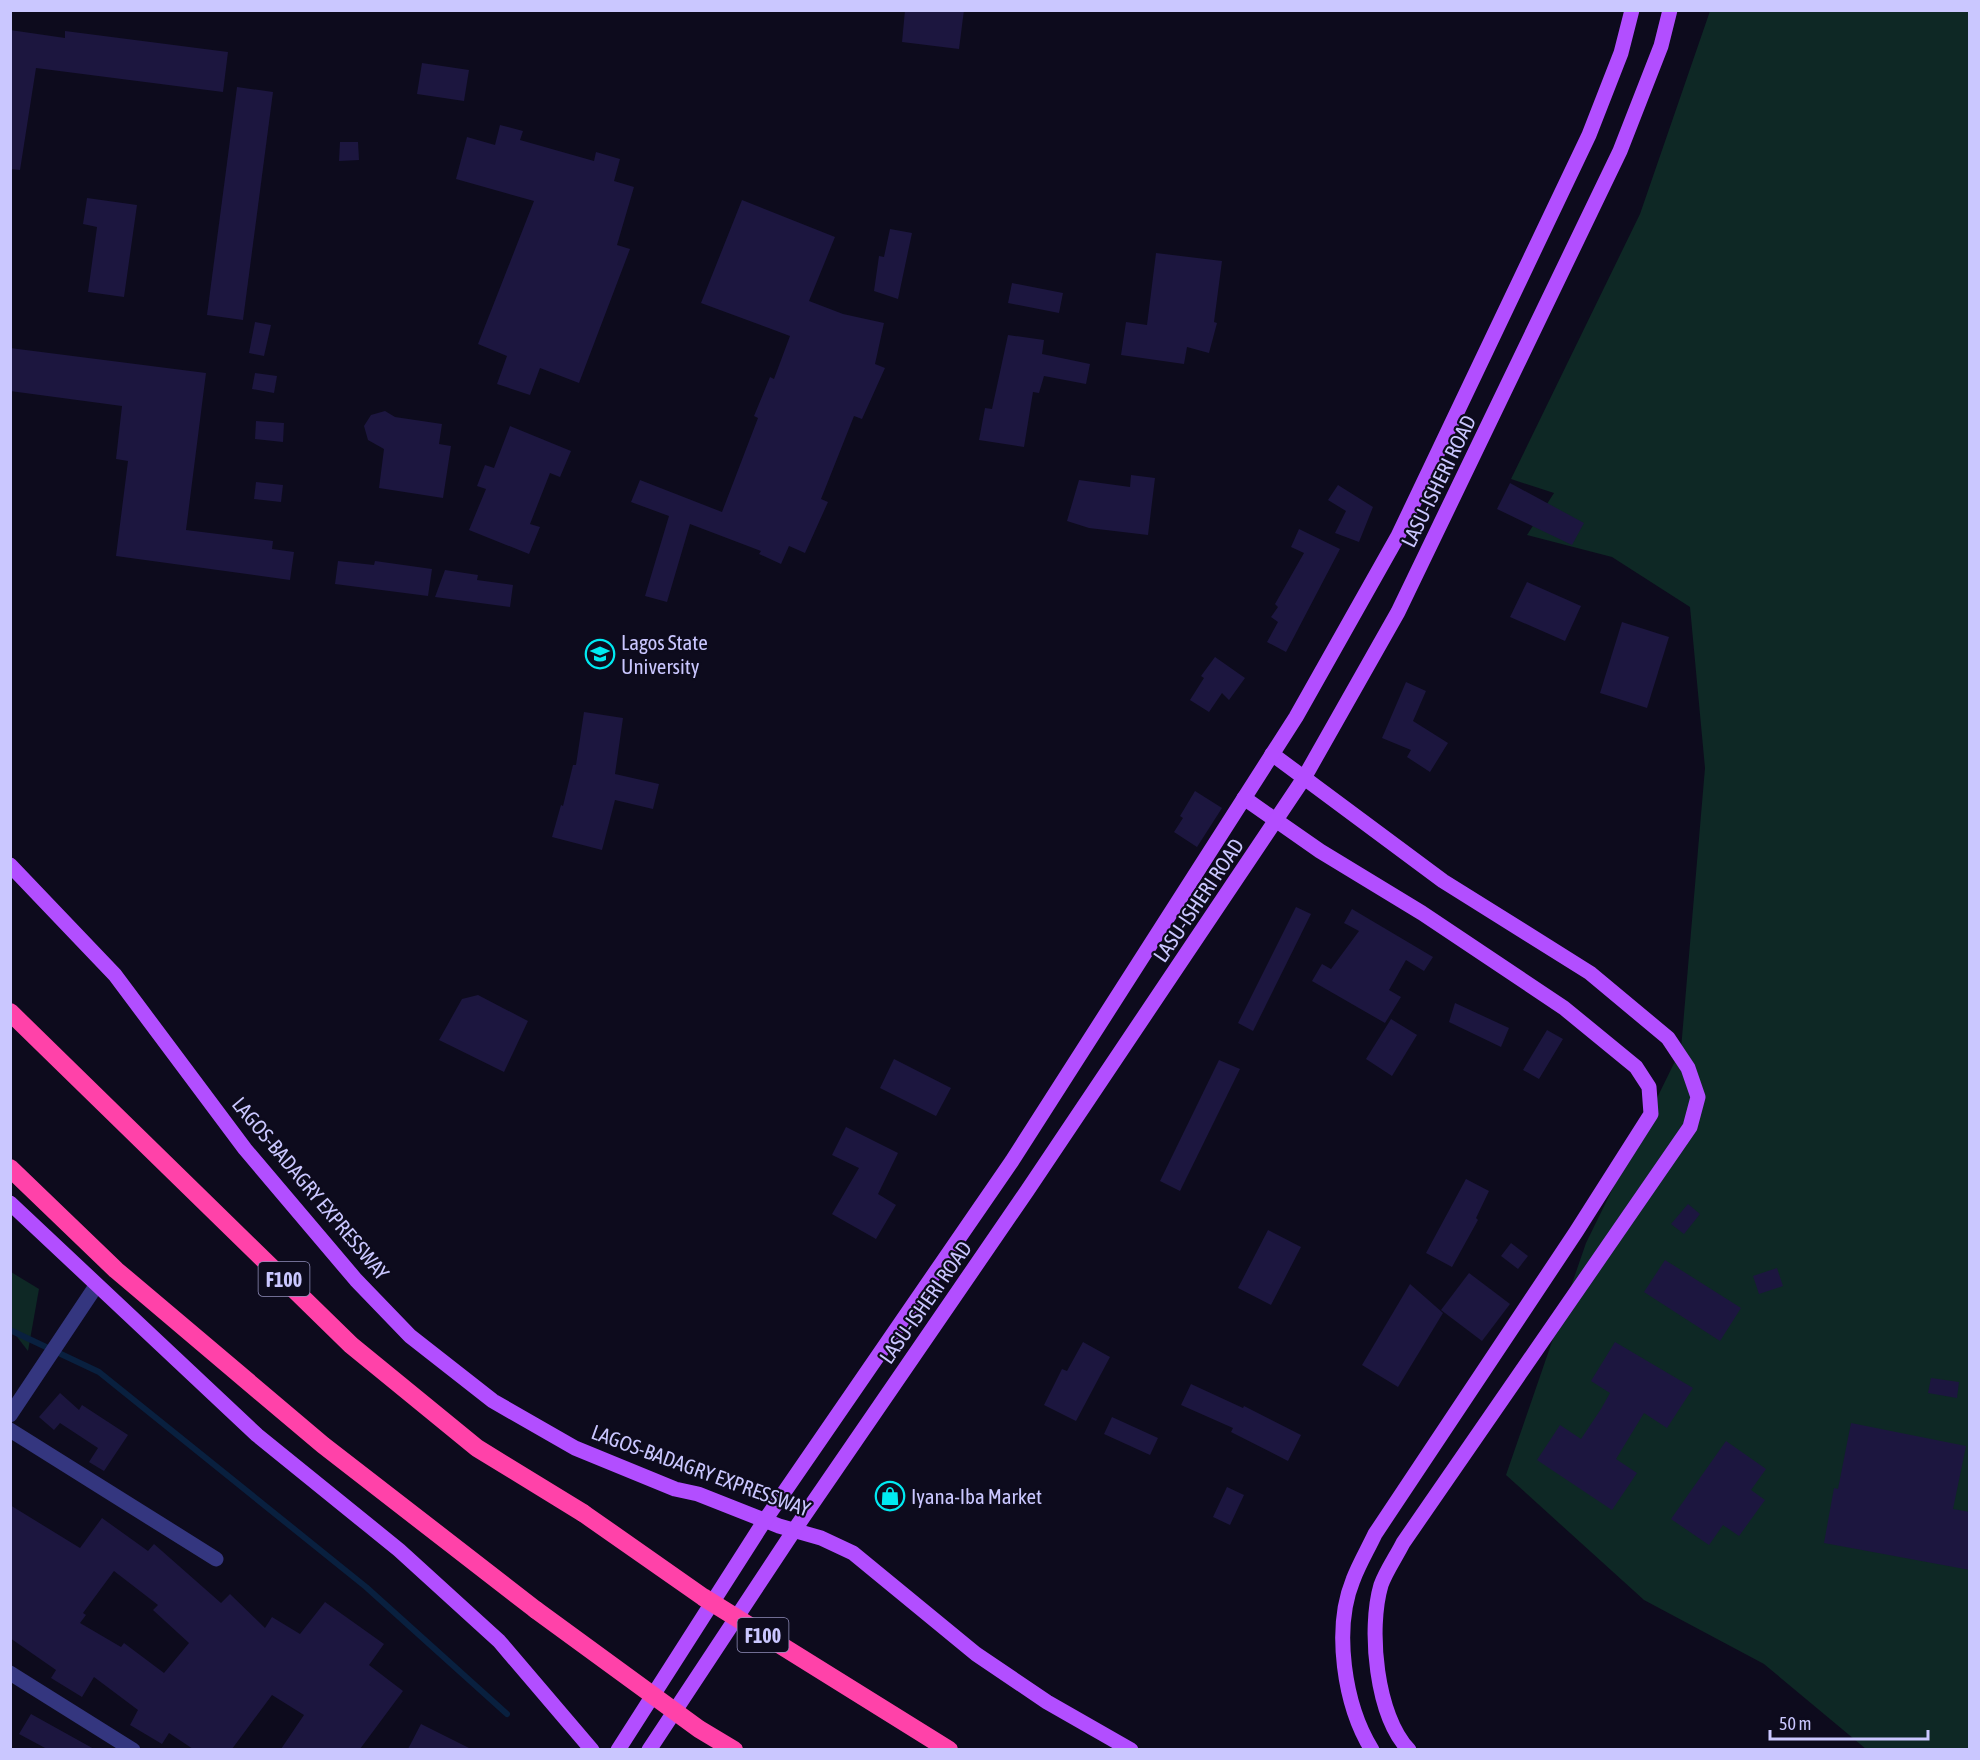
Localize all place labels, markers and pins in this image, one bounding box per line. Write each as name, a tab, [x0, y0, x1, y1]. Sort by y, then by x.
place label: Lagos State University	[621, 630, 708, 678]
school or university icon: Lagos State University	[584, 638, 616, 670]
shop icon: Iyana-Iba Market	[874, 1480, 906, 1512]
place label: Iyana-Iba Market	[911, 1484, 1042, 1508]

